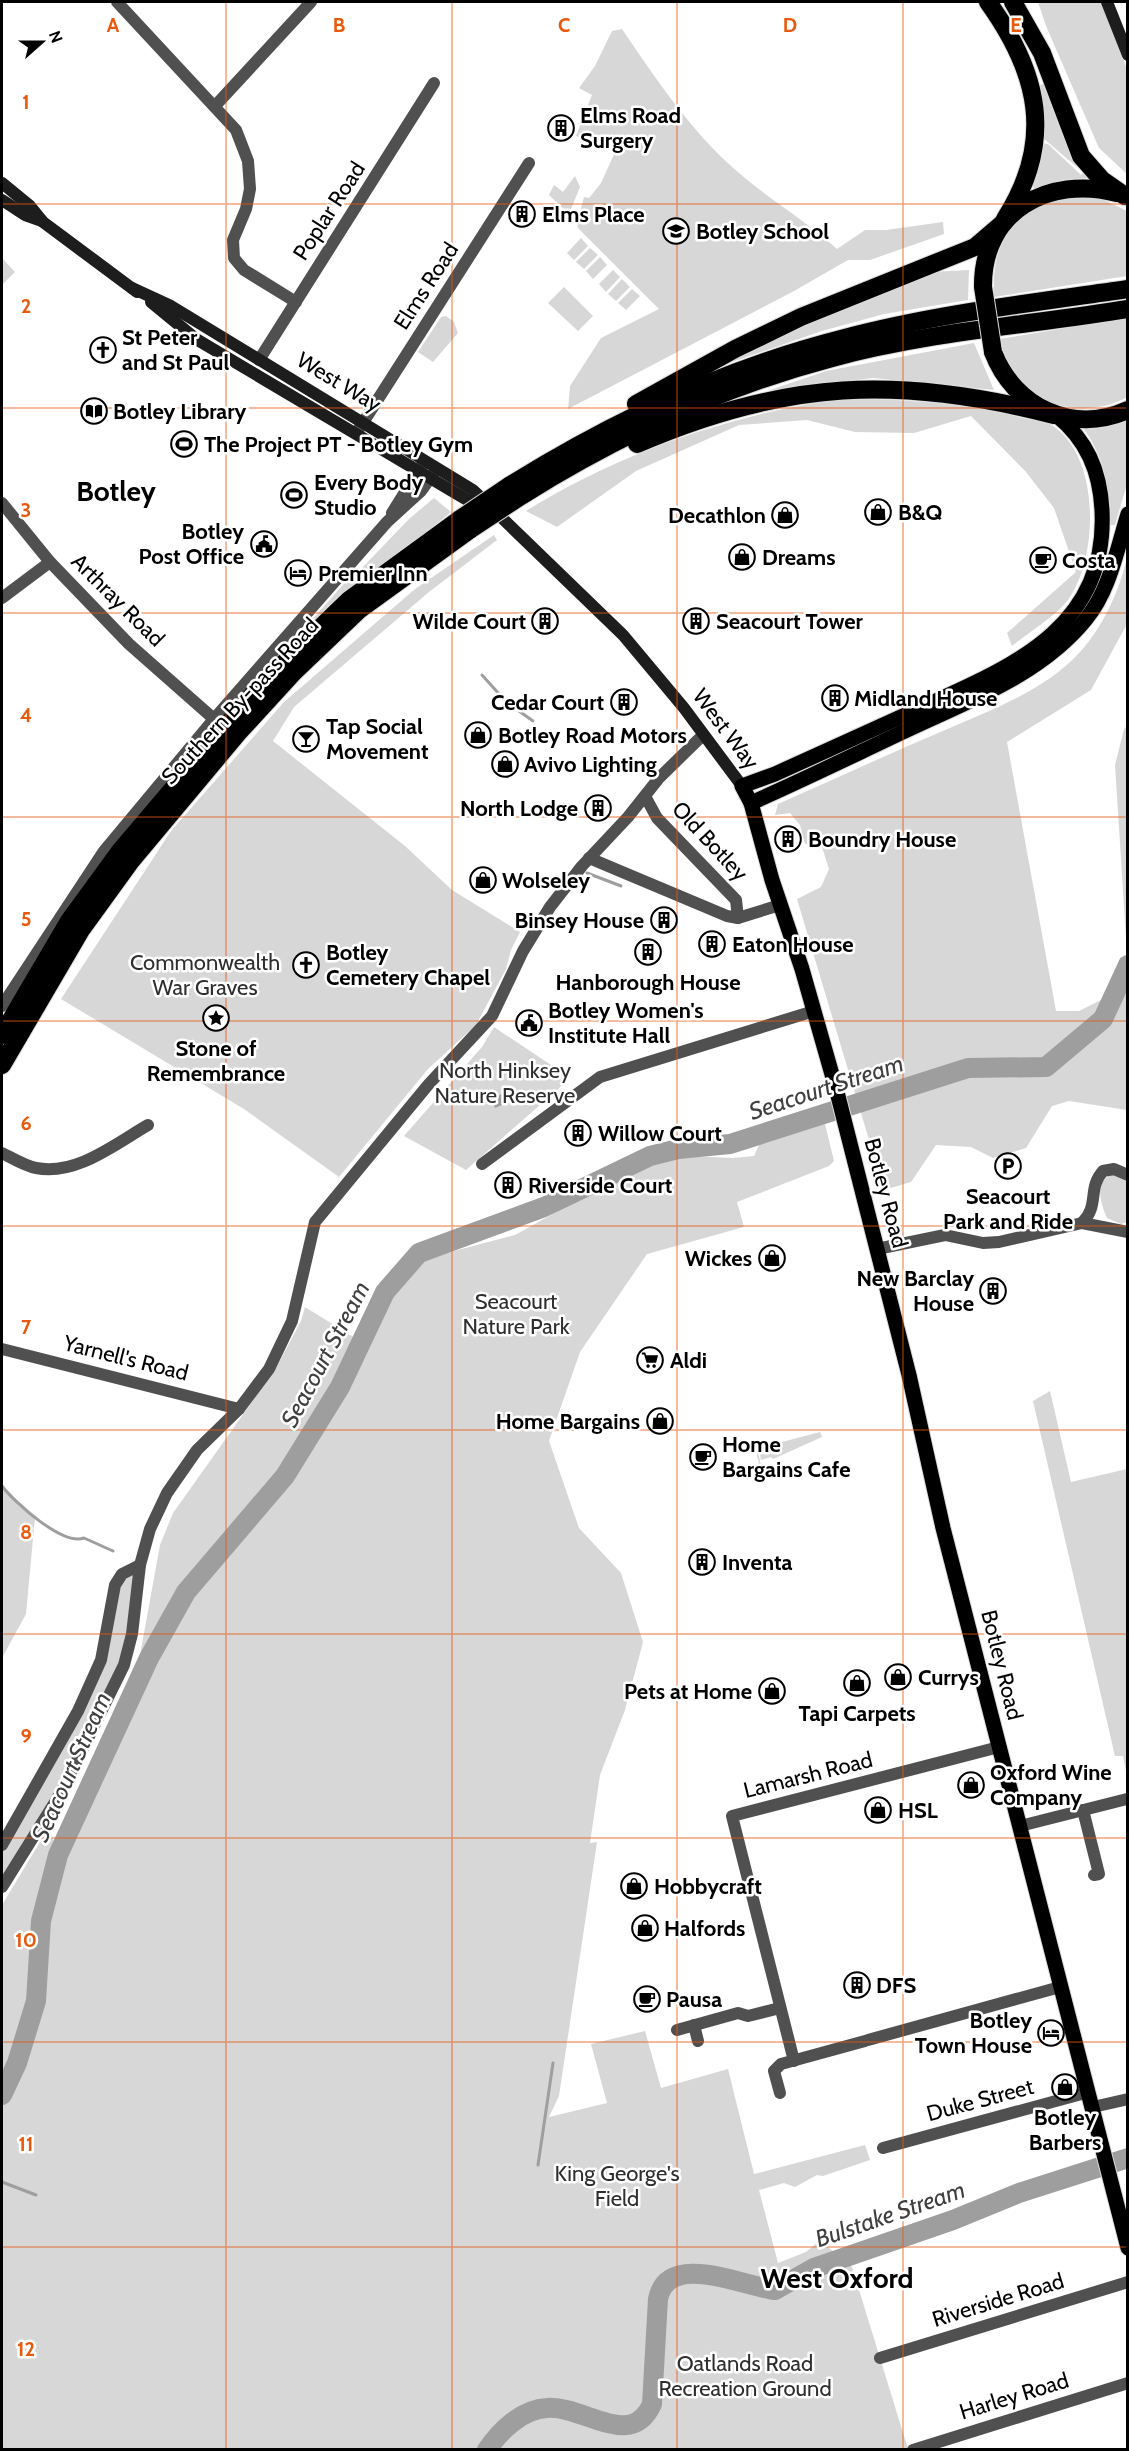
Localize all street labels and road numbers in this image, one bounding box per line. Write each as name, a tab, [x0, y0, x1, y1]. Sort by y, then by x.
street label: Poplar Road	[287, 157, 371, 265]
street label: Elms Road	[388, 237, 464, 335]
street label: West Way	[292, 346, 386, 418]
street label: Arthray Road	[66, 548, 170, 652]
street label: Southern By-pass Road	[156, 612, 324, 790]
street label: West Way	[687, 683, 765, 775]
street label: Old Botley	[666, 796, 754, 886]
street label: Botley Road	[858, 1135, 914, 1251]
street label: Yarnell's Road	[60, 1329, 191, 1387]
street label: Botley Road	[975, 1607, 1029, 1723]
street label: Lamarsh Road	[741, 1746, 875, 1804]
street label: Duke Street	[924, 2073, 1037, 2127]
street label: Riverside Road	[929, 2267, 1067, 2333]
street label: Harley Road	[956, 2367, 1072, 2425]

